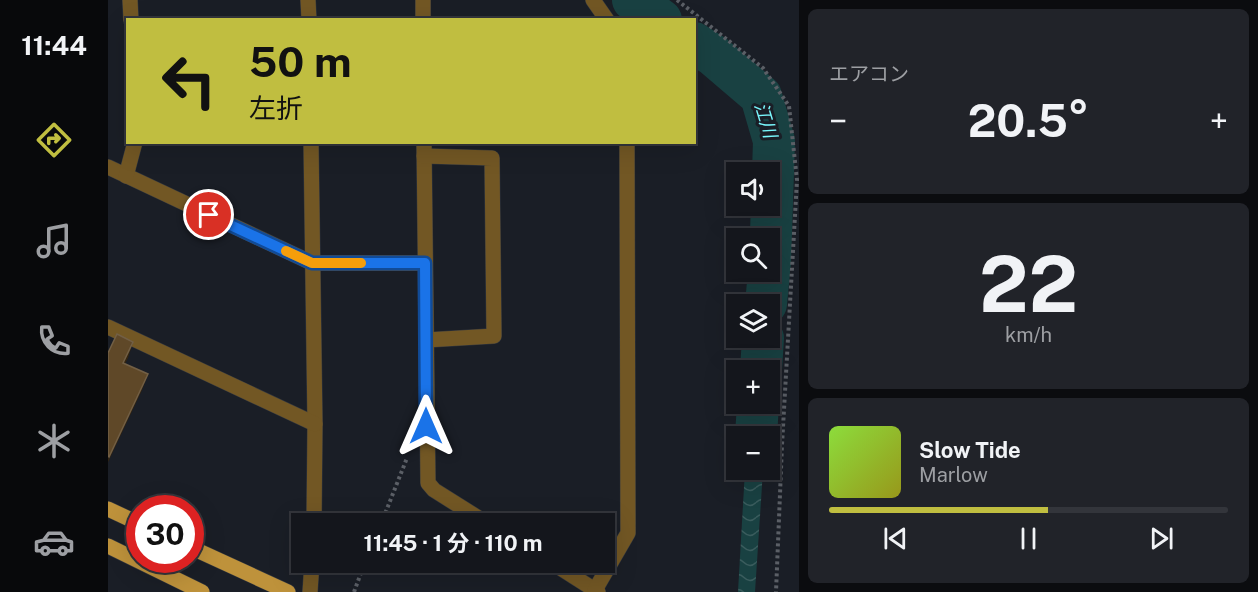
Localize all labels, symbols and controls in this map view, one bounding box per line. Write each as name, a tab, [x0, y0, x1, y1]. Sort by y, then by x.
text: 11:44	[21, 29, 87, 61]
text: 50 m	[249, 37, 352, 86]
icon: left	[150, 42, 228, 120]
text: エアコン	[829, 62, 909, 86]
text: 左折	[249, 92, 303, 124]
text: 20.5°	[968, 94, 1089, 147]
water label: 江川	[751, 100, 782, 142]
text: −	[829, 102, 847, 140]
text: +	[1210, 102, 1228, 140]
icon: directions	[33, 119, 75, 161]
map controls	[726, 162, 780, 480]
button: sound	[726, 162, 780, 216]
pin	[183, 189, 234, 240]
icon: arrive	[192, 198, 225, 231]
icon: music	[33, 220, 75, 262]
button: search	[726, 228, 780, 282]
text: 22	[979, 238, 1078, 330]
button: layers	[726, 294, 780, 348]
icon: phone	[33, 320, 75, 362]
text: km/h	[1005, 323, 1052, 347]
button: +	[726, 360, 780, 414]
position arrow	[394, 394, 458, 458]
icon: climate	[33, 420, 75, 462]
button: −	[726, 426, 780, 480]
text: Slow Tide	[919, 437, 1021, 463]
text: Marlow	[919, 463, 988, 487]
speed limit sign: 30	[126, 495, 204, 573]
icon: car	[33, 521, 75, 563]
icon: previous	[879, 522, 912, 555]
icon: pause	[1012, 522, 1045, 555]
icon: next	[1145, 522, 1178, 555]
text: 11:45 · 1 分 · 110 m	[364, 530, 542, 556]

